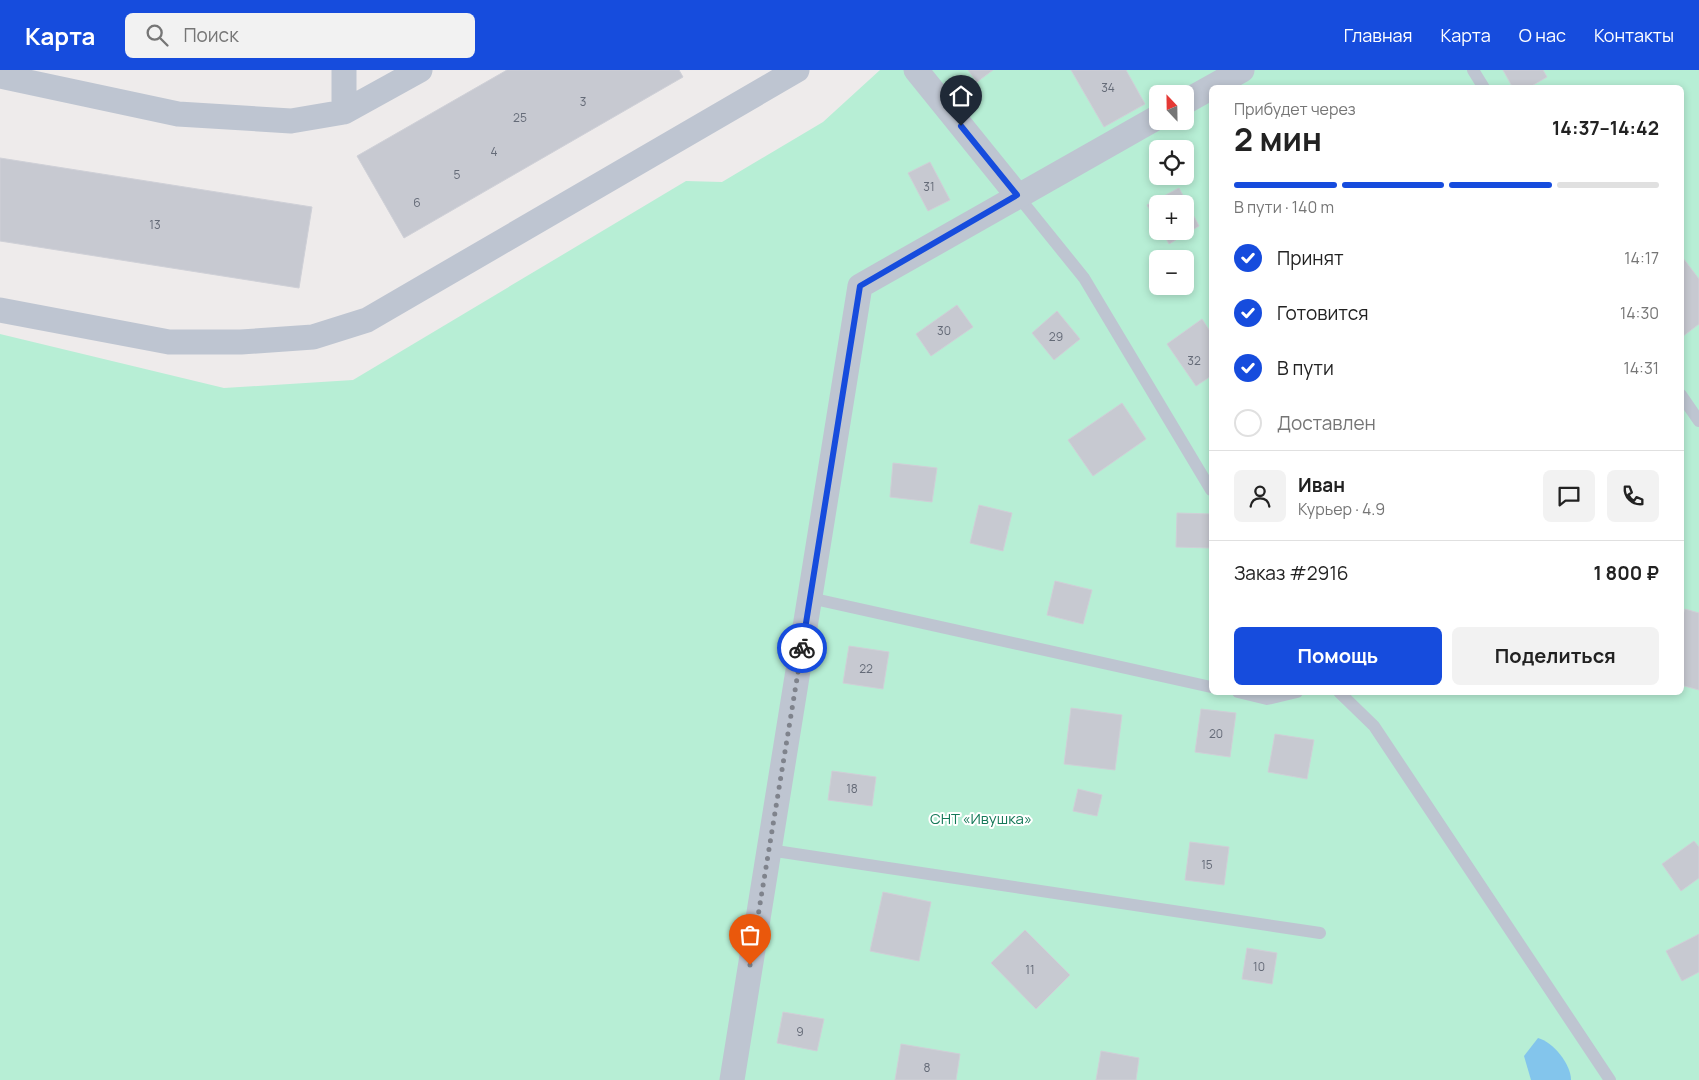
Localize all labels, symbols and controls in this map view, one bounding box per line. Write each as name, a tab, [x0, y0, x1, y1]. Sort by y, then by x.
search box	[125, 13, 475, 58]
text: Карта	[25, 19, 95, 52]
icon: search	[143, 21, 171, 49]
text: Поиск	[183, 22, 239, 48]
text: Главная	[1344, 23, 1413, 47]
text: Карта	[1441, 23, 1491, 47]
text: О нас	[1519, 23, 1566, 47]
text: Контакты	[1594, 23, 1674, 47]
pin	[940, 75, 982, 126]
house number: 34	[1101, 79, 1115, 96]
icon: home	[947, 82, 975, 110]
north arrow	[1149, 85, 1194, 130]
map controls	[1149, 85, 1194, 295]
house number: 3	[580, 93, 586, 110]
text: Прибудет через	[1234, 98, 1356, 120]
house number: 25	[513, 109, 527, 126]
text: 14:37–14:42	[1552, 115, 1659, 141]
text: 2 мин	[1234, 117, 1322, 161]
button: locate	[1149, 140, 1194, 185]
house number: 4	[490, 143, 498, 160]
house number: 5	[454, 166, 461, 183]
house number: 31	[923, 178, 935, 195]
house number: 6	[413, 194, 421, 211]
button: +	[1149, 195, 1194, 240]
text: В пути · 140 m	[1234, 196, 1334, 218]
house number: 13	[149, 216, 161, 233]
icon: check	[1234, 244, 1262, 272]
text: Принят	[1277, 245, 1344, 271]
text: 14:17	[1624, 247, 1659, 269]
button: −	[1149, 250, 1194, 295]
icon: check	[1234, 299, 1262, 327]
text: Готовится	[1277, 300, 1369, 326]
text: 14:30	[1620, 302, 1659, 324]
house number: 30	[937, 322, 951, 339]
house number: 29	[1049, 328, 1063, 345]
house number: 32	[1187, 352, 1201, 369]
icon: check	[1234, 354, 1262, 382]
text: В пути	[1277, 355, 1334, 381]
text: 14:31	[1623, 357, 1659, 379]
text: Доставлен	[1277, 410, 1376, 436]
button: person	[1234, 470, 1286, 522]
button: chat	[1543, 470, 1595, 522]
button: phone	[1607, 470, 1659, 522]
text: Иван	[1298, 472, 1345, 498]
text: Курьер · 4.9	[1298, 498, 1385, 520]
text: Заказ #2916	[1234, 560, 1349, 586]
text: 1 800 ₽	[1593, 560, 1659, 586]
courier	[777, 623, 827, 673]
button: Помощь	[1234, 627, 1442, 685]
button: Поделиться	[1452, 627, 1659, 685]
icon: bike	[788, 634, 816, 662]
house number: 22	[859, 660, 873, 677]
house number: 20	[1209, 725, 1223, 742]
house number: 18	[846, 780, 858, 797]
park label: СНТ «Ивушка»	[930, 808, 1032, 829]
house number: 15	[1201, 856, 1213, 873]
pin	[729, 914, 771, 965]
icon: bag	[736, 921, 764, 949]
house number: 10	[1253, 958, 1265, 975]
house number: 11	[1025, 961, 1035, 978]
house number: 9	[796, 1023, 804, 1040]
house number: 8	[924, 1059, 931, 1076]

